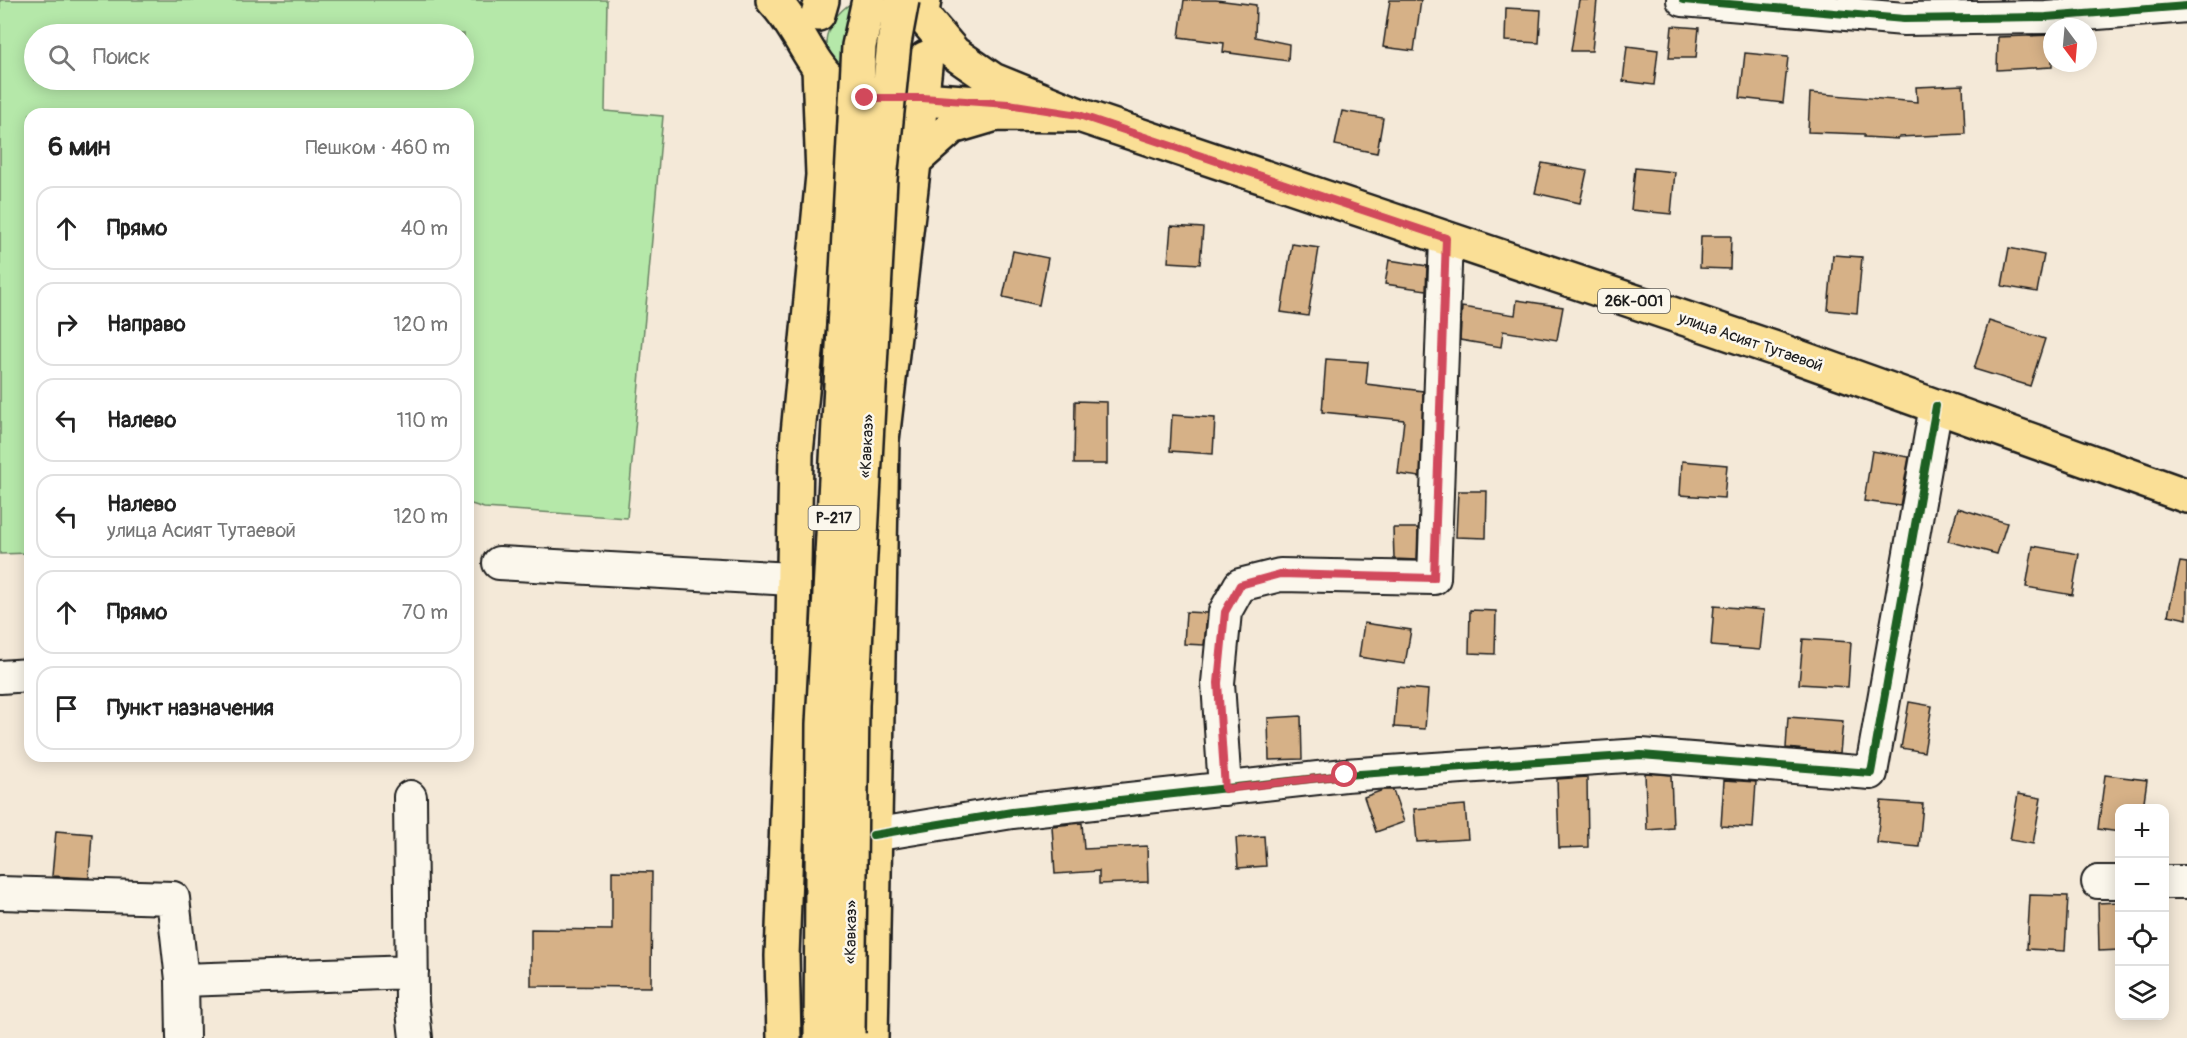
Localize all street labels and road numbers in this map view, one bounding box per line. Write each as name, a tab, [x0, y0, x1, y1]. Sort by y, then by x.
road number: 26К-001	[1598, 289, 1670, 313]
street label: улица Асият Тутаевой	[1675, 308, 1825, 376]
street label: «Кавказ»	[855, 414, 879, 479]
road number: Р-217	[808, 506, 860, 530]
street label: «Кавказ»	[840, 900, 862, 964]

